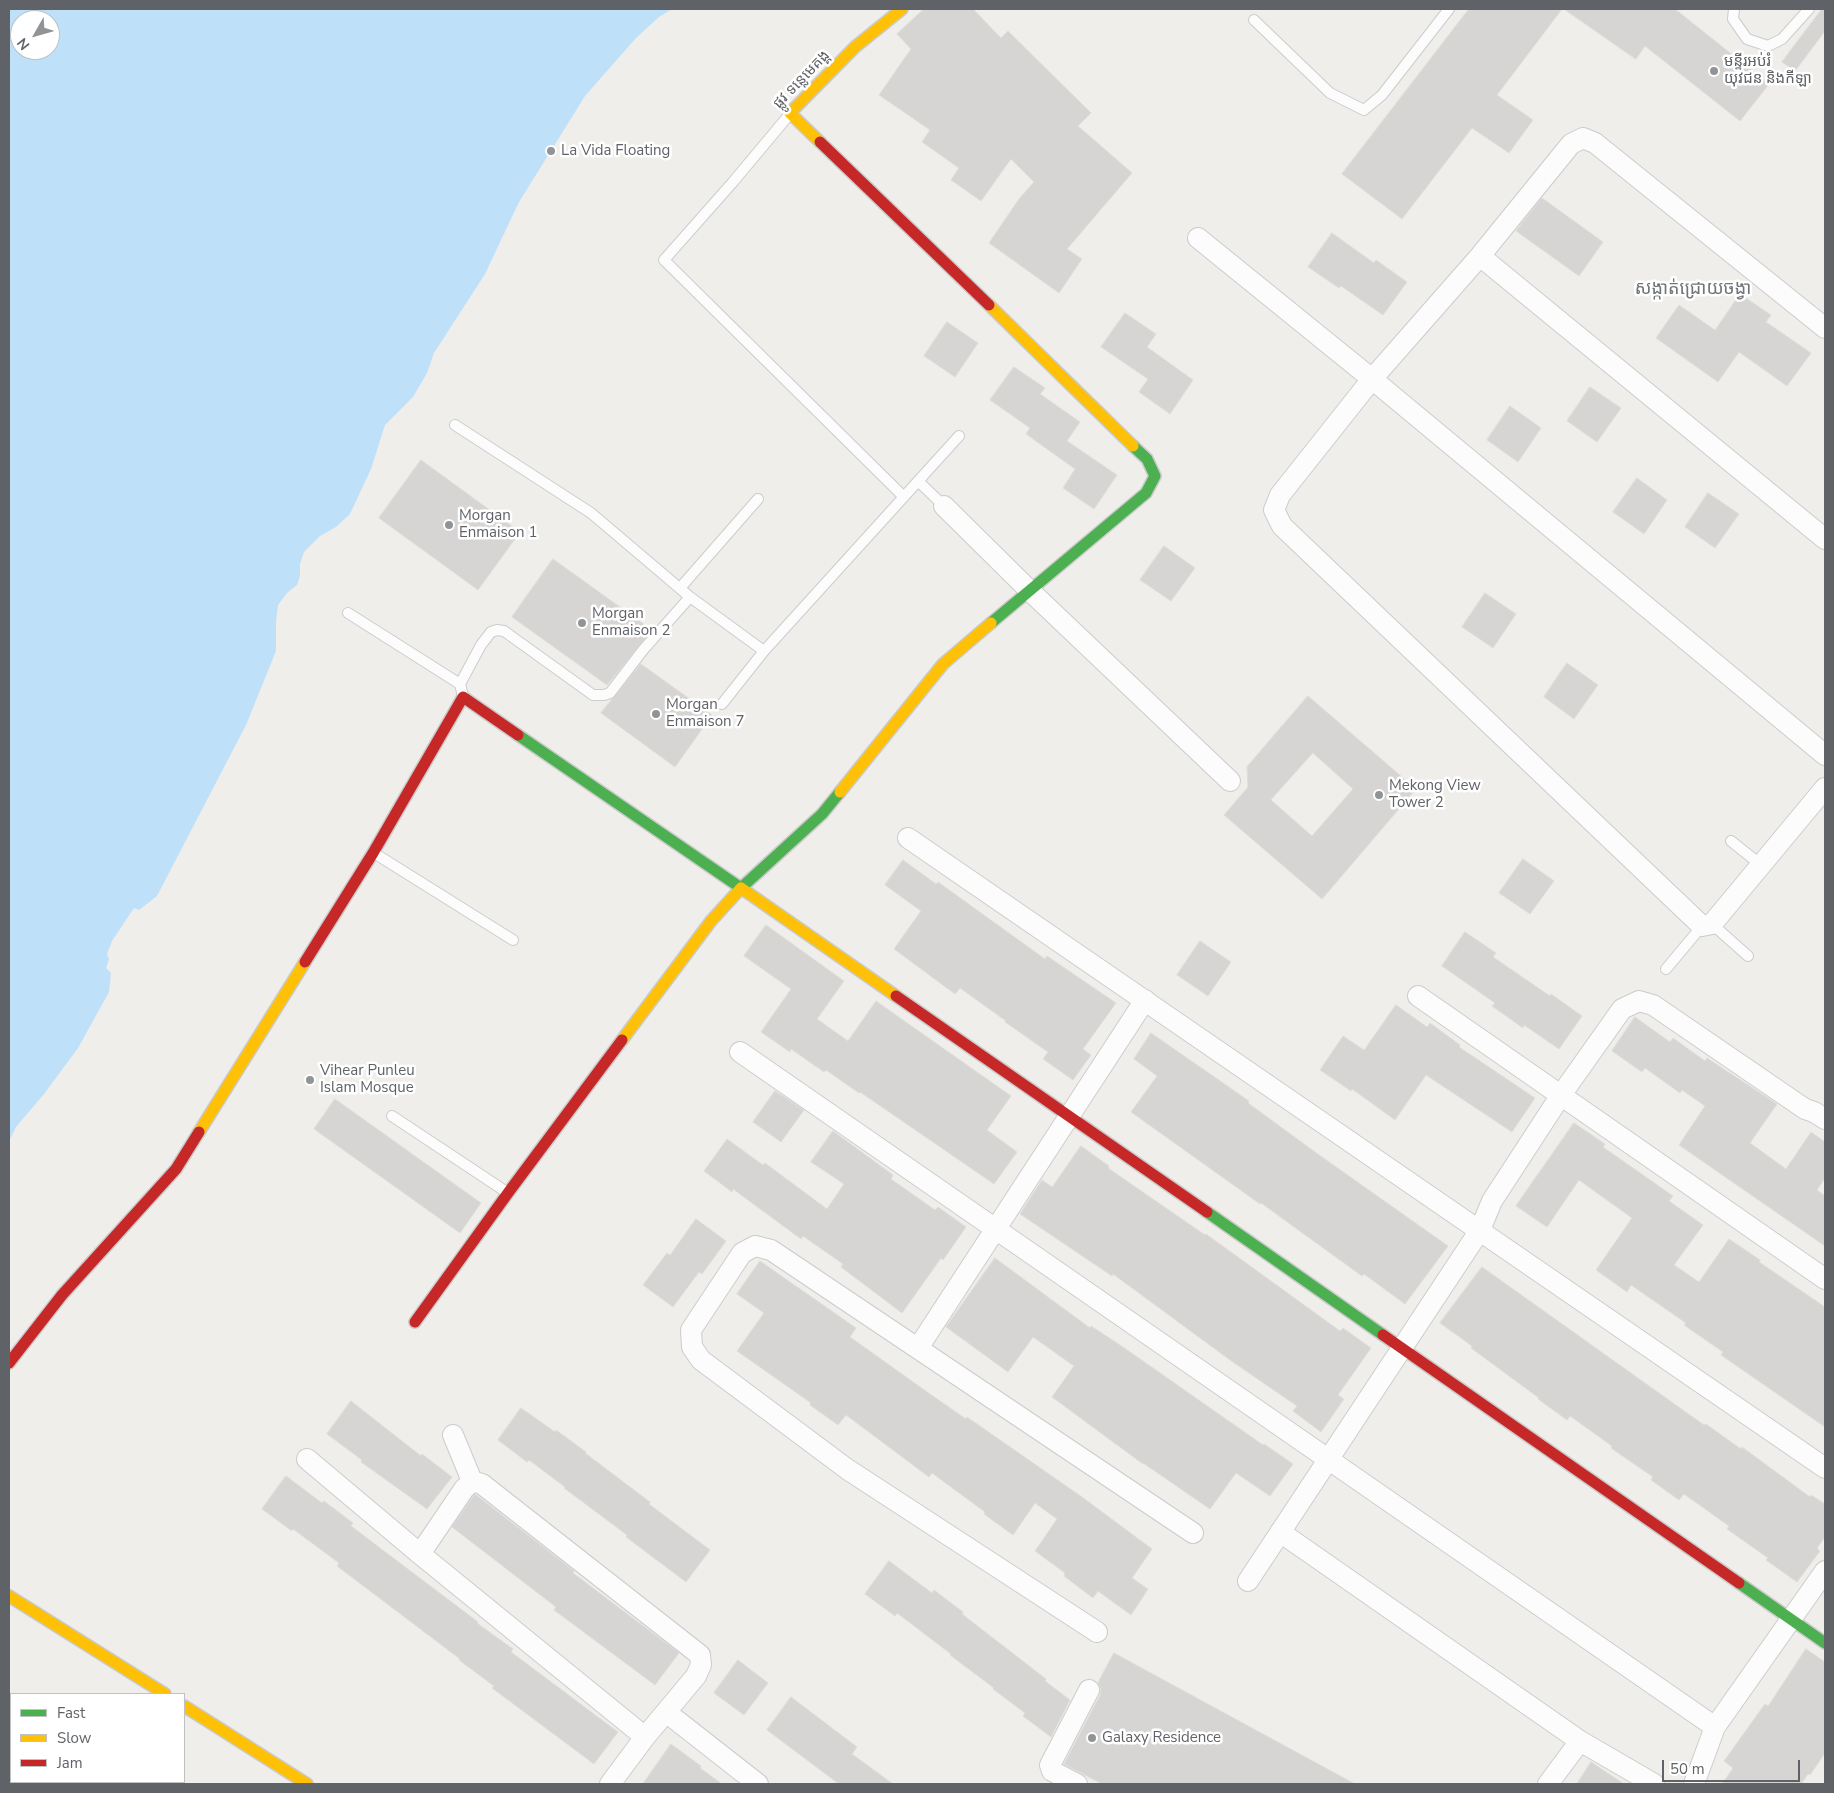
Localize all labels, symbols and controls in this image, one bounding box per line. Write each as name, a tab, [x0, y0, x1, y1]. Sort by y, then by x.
north arrow	[10, 10, 60, 60]
text: N	[13, 34, 34, 54]
street label: ផ្លូវ ទន្លេមេគង្គ	[770, 47, 834, 113]
place label: មន្ទីរអប់រំ យុវជន និងកីឡា	[1724, 53, 1812, 88]
marker: មន្ទីរអប់រំ យុវជន និងកីឡា	[1708, 65, 1720, 77]
place label: La Vida Floating	[561, 142, 670, 160]
marker: La Vida Floating	[545, 145, 557, 157]
district label: សង្កាត់ជ្រោយចង្វា	[1635, 279, 1751, 301]
place label: Morgan Enmaison 1	[459, 507, 537, 542]
marker: Morgan Enmaison 1	[443, 519, 455, 531]
place label: Morgan Enmaison 2	[592, 605, 670, 640]
marker: Morgan Enmaison 2	[576, 617, 588, 629]
place label: Morgan Enmaison 7	[666, 696, 744, 731]
marker: Morgan Enmaison 7	[650, 708, 662, 720]
place label: Mekong View Tower 2	[1389, 777, 1481, 812]
marker: Mekong View Tower 2	[1373, 789, 1385, 801]
place label: Vihear Punleu Islam Mosque	[320, 1062, 415, 1097]
marker: Vihear Punleu Islam Mosque	[304, 1074, 316, 1086]
legend	[10, 1693, 185, 1783]
text: Fast	[57, 1703, 85, 1723]
text: Slow	[57, 1728, 91, 1748]
place label: Galaxy Residence	[1102, 1729, 1221, 1747]
marker: Galaxy Residence	[1086, 1732, 1098, 1744]
scale bar	[1664, 1750, 1802, 1782]
text: Jam	[57, 1753, 83, 1773]
text: 50 m	[1670, 1759, 1705, 1779]

